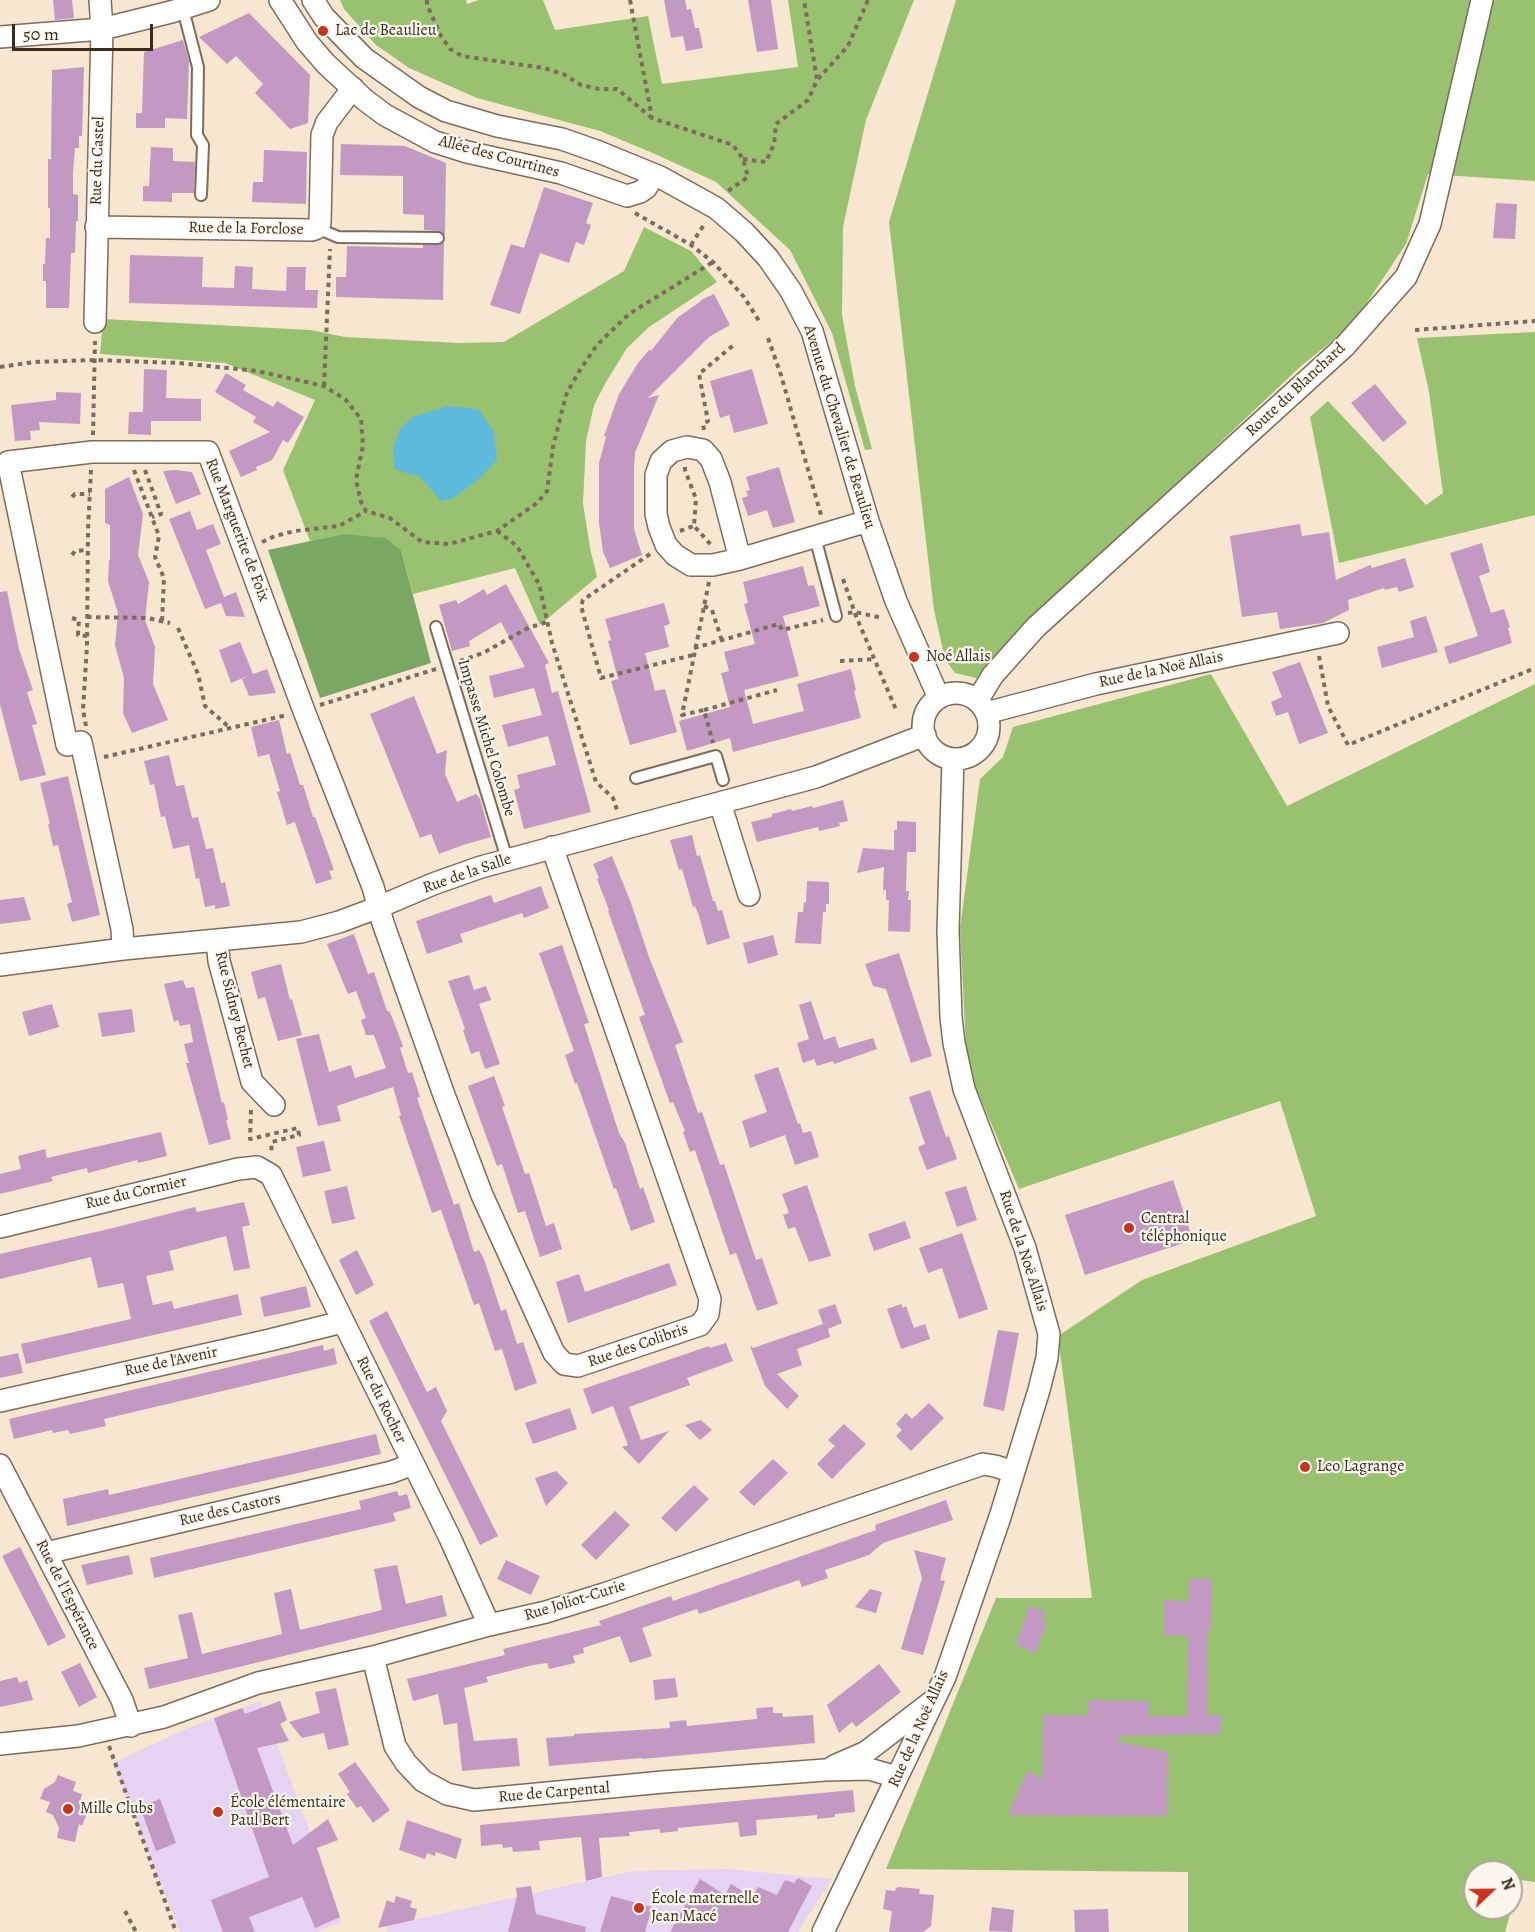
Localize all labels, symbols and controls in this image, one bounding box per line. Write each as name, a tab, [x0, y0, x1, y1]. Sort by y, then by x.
scale bar	[15, 12, 156, 50]
place label: Lac de Beaulieu	[335, 21, 436, 41]
text: 50 m	[23, 22, 59, 46]
marker: Lac de Beaulieu	[316, 24, 330, 38]
street label: Rue du Castel	[87, 116, 109, 206]
street label: Allée des Courtines	[436, 132, 562, 182]
street label: Rue de la Forclose	[188, 218, 304, 240]
street label: Avenue du Chevalier de Beaulieu	[799, 323, 879, 531]
street label: Route du Blanchard	[1242, 339, 1350, 441]
street label: Rue Marguerite de Foix	[201, 456, 273, 604]
place label: Noé Allais	[926, 647, 991, 667]
street label: Rue de la Noë Allais	[1097, 647, 1225, 693]
marker: Noé Allais	[907, 650, 921, 664]
street label: Impasse Michel Colombe	[453, 657, 519, 819]
street label: Rue de la Salle	[420, 850, 514, 898]
street label: Rue Sidney Bechet	[210, 949, 258, 1071]
street label: Rue du Cormier	[83, 1172, 189, 1214]
street label: Rue de la Noë Allais	[994, 1188, 1052, 1314]
place label: Central téléphonique	[1141, 1209, 1227, 1247]
marker: Central téléphonique	[1122, 1221, 1136, 1235]
street label: Rue des Colibris	[585, 1320, 691, 1372]
street label: Rue de l'Avenir	[123, 1343, 219, 1381]
street label: Rue du Rocher	[352, 1353, 410, 1447]
place label: Leo Lagrange	[1317, 1457, 1404, 1477]
marker: Leo Lagrange	[1298, 1460, 1312, 1474]
street label: Rue des Castors	[177, 1489, 283, 1531]
street label: Rue de l'Espérance	[31, 1537, 103, 1653]
street label: Rue Joliot-Curie	[522, 1576, 628, 1626]
street label: Rue de la Noë Allais	[885, 1667, 953, 1791]
street label: Rue de Carpental	[497, 1779, 611, 1807]
place label: École élémentaire Paul Bert	[230, 1793, 346, 1831]
place label: Mille Clubs	[80, 1799, 153, 1819]
marker: Mille Clubs	[61, 1802, 75, 1816]
marker: École élémentaire Paul Bert	[211, 1805, 225, 1819]
north arrow	[1463, 1860, 1523, 1920]
text: N	[1495, 1874, 1520, 1894]
place label: École maternelle Jean Macé	[651, 1889, 759, 1927]
marker: École maternelle Jean Macé	[632, 1901, 646, 1915]

